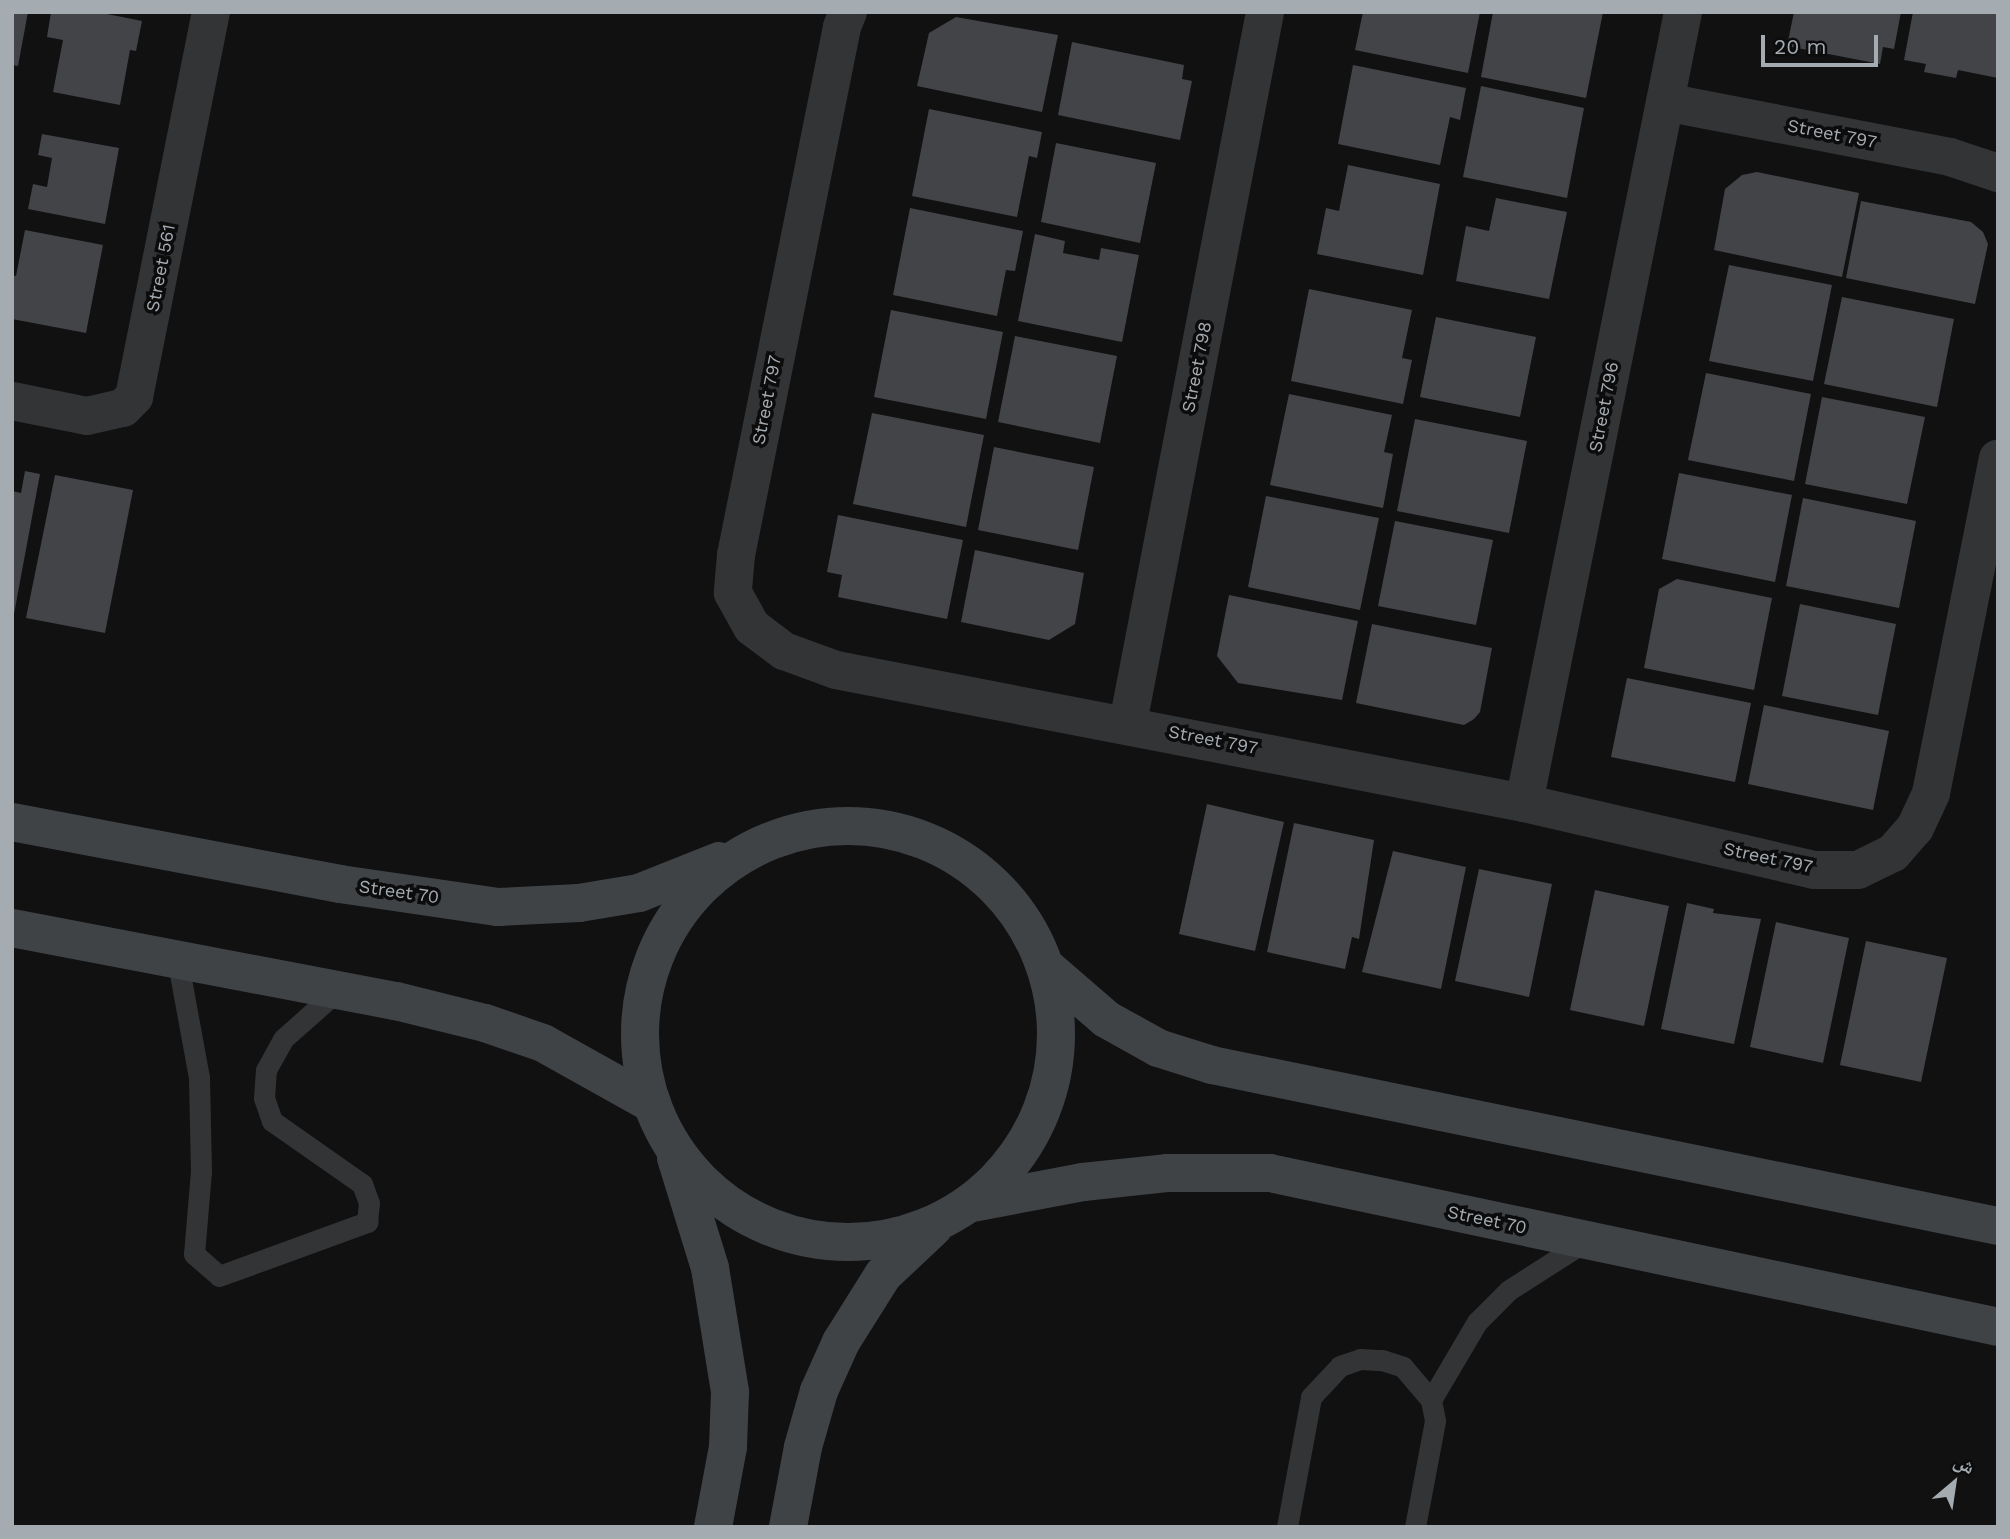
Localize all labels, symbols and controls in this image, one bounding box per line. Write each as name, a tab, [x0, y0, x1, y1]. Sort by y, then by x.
scale bar	[1765, 21, 1882, 65]
text: 20 m	[1774, 34, 1826, 59]
street label: Street 797	[1785, 115, 1879, 153]
street label: Street 561	[142, 222, 180, 314]
street label: Street 798	[1178, 319, 1216, 415]
street label: Street 797	[748, 353, 786, 447]
street label: Street 796	[1585, 360, 1623, 454]
street label: Street 797	[1166, 721, 1260, 759]
street label: Street 797	[1721, 838, 1815, 878]
street label: Street 70	[357, 876, 441, 908]
street label: Street 70	[1445, 1201, 1529, 1239]
north arrow	[1919, 1448, 1989, 1518]
text: ش	[1950, 1449, 1979, 1479]

